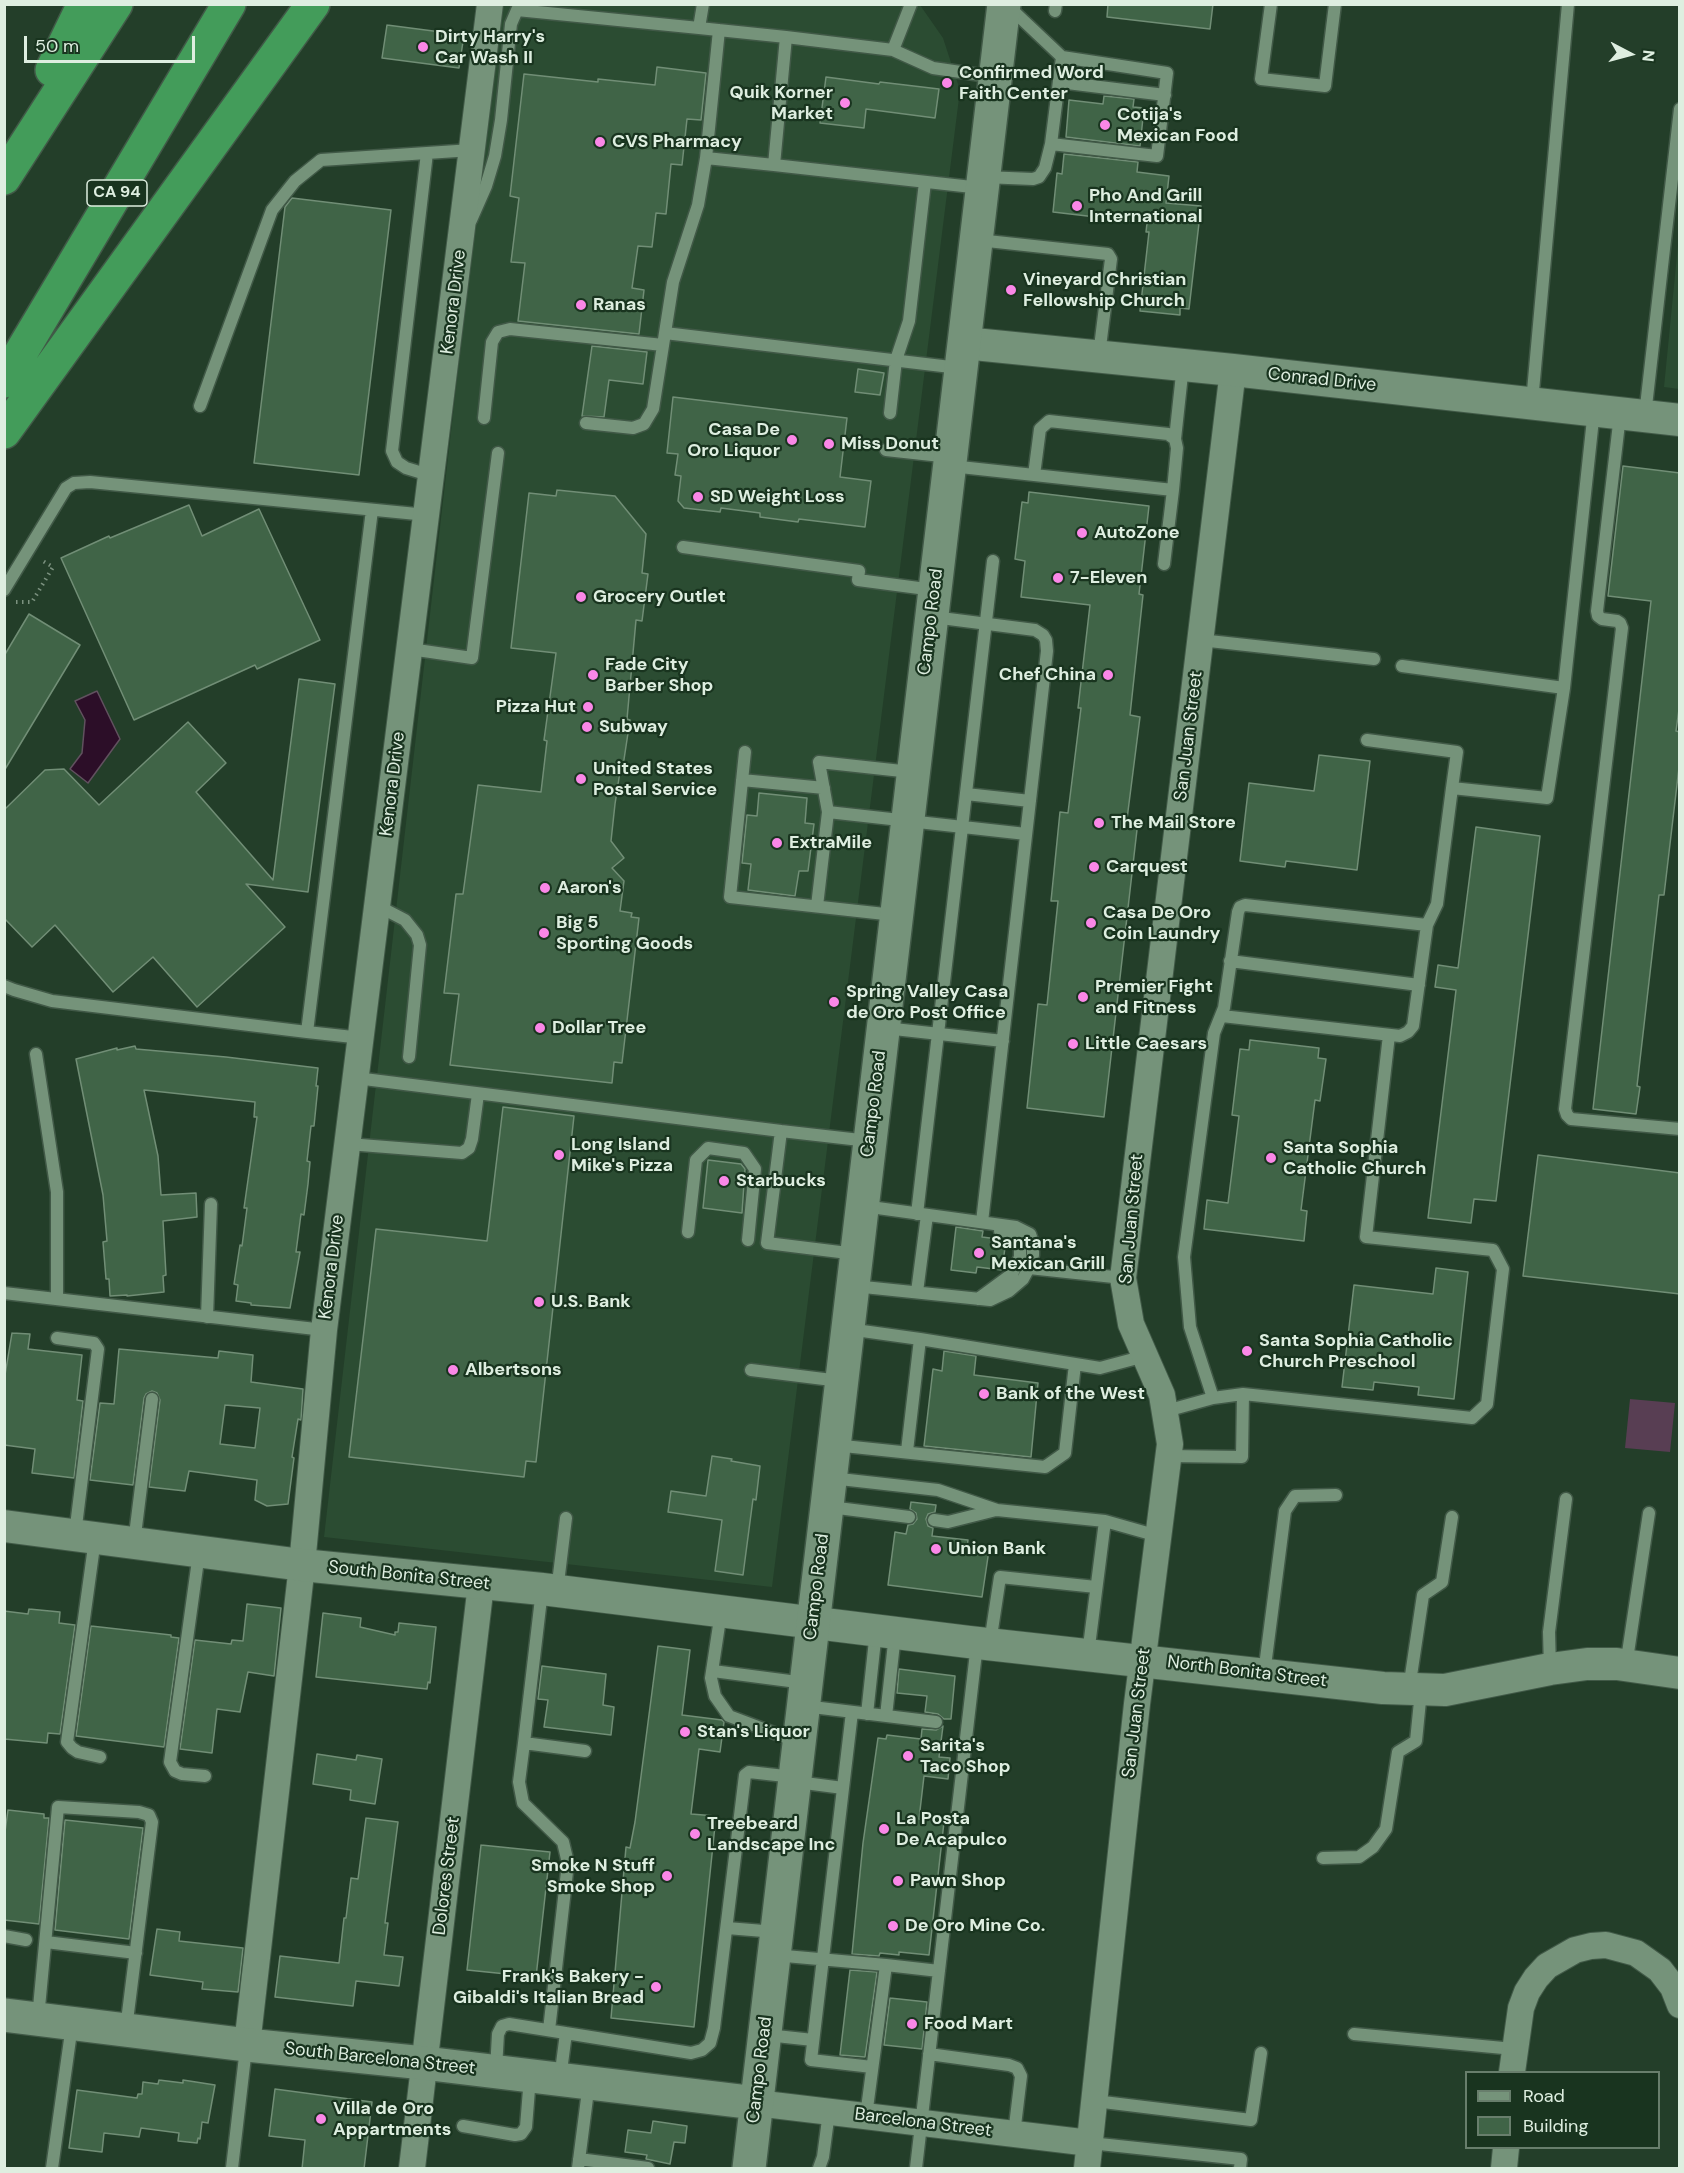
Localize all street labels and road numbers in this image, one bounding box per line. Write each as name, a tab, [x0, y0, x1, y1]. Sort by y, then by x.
road number: CA 94	[87, 180, 147, 206]
street label: Kenora Drive	[437, 249, 471, 355]
street label: Conrad Drive	[1267, 364, 1377, 396]
street label: Campo Road	[914, 567, 948, 677]
street label: San Juan Street	[1170, 670, 1208, 802]
street label: Kenora Drive	[376, 731, 410, 837]
street label: Campo Road	[857, 1049, 891, 1159]
street label: San Juan Street	[1116, 1153, 1148, 1285]
street label: Kenora Drive	[315, 1214, 349, 1320]
street label: Campo Road	[800, 1532, 834, 1642]
street label: South Bonita Street	[327, 1557, 491, 1595]
street label: San Juan Street	[1118, 1647, 1156, 1779]
street label: North Bonita Street	[1166, 1651, 1328, 1693]
street label: Dolores Street	[429, 1816, 465, 1936]
street label: Campo Road	[743, 2015, 777, 2125]
street label: South Barcelona Street	[284, 2038, 476, 2080]
street label: Barcelona Street	[853, 2104, 993, 2142]

